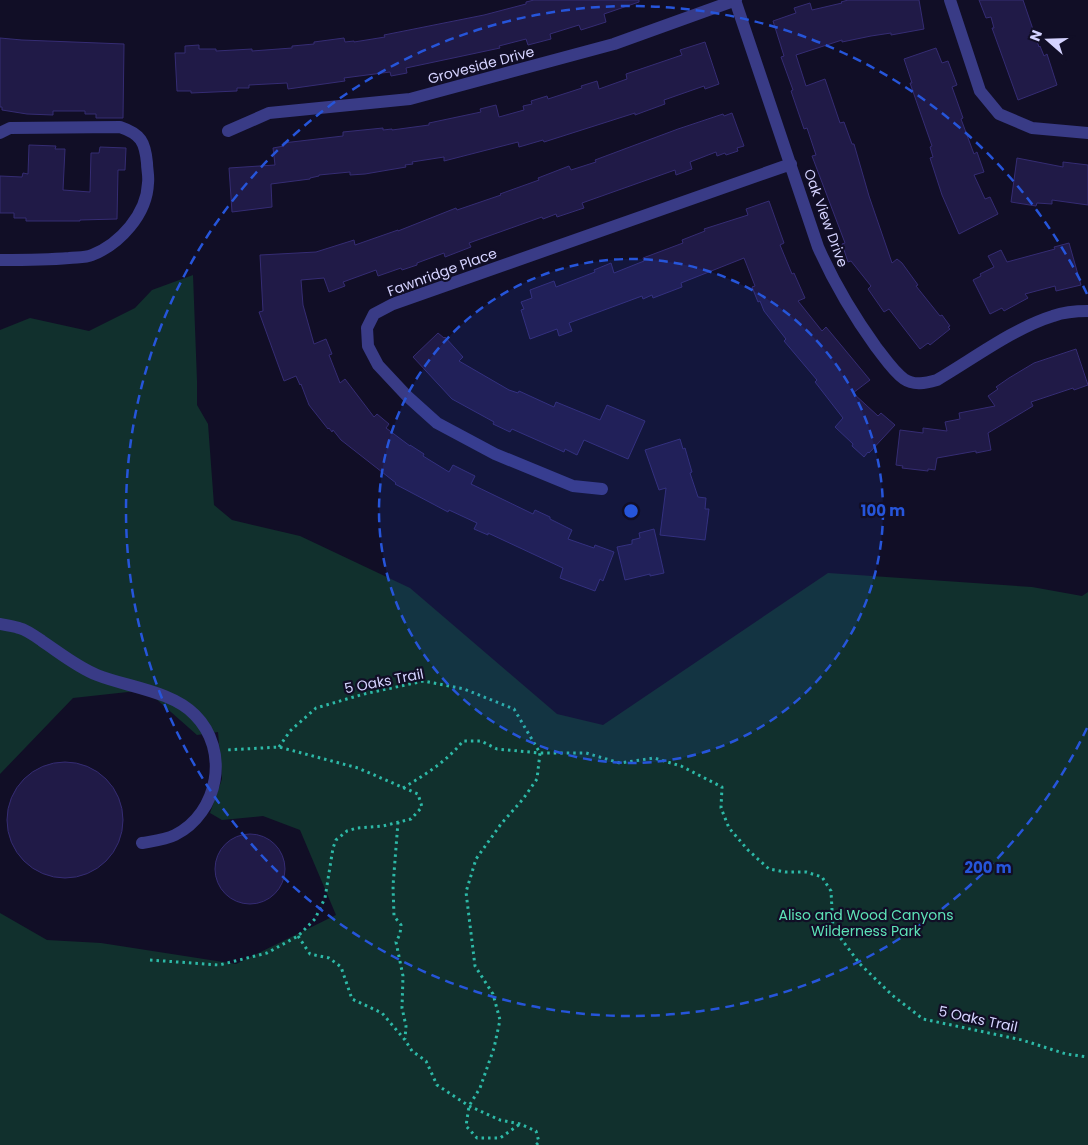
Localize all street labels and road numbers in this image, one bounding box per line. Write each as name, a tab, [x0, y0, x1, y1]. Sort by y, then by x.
street label: Groveside Drive	[426, 41, 537, 89]
street label: Oak View Drive	[799, 166, 853, 270]
street label: Fawnridge Place	[384, 243, 500, 301]
street label: 5 Oaks Trail	[343, 664, 425, 698]
street label: 5 Oaks Trail	[937, 1001, 1019, 1037]

